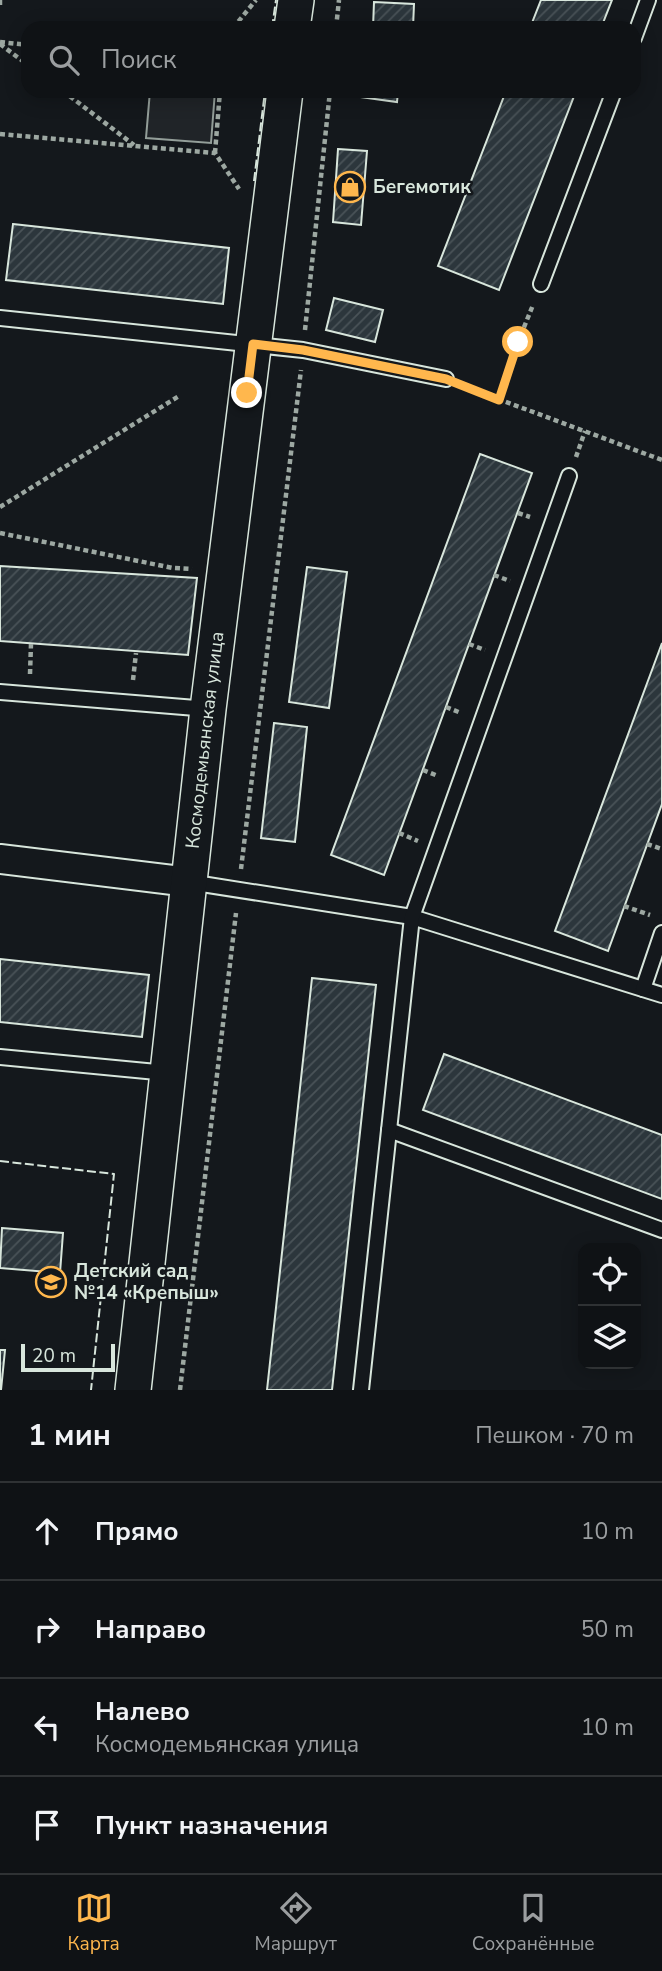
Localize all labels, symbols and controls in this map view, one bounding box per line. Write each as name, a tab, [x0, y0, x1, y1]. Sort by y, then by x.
search box	[21, 21, 641, 98]
icon: search	[45, 41, 83, 79]
text: Поиск	[101, 42, 177, 77]
shop icon: Бегемотик	[333, 170, 367, 204]
place label: Бегемотик	[373, 174, 471, 200]
route start	[502, 326, 533, 357]
route end	[231, 377, 262, 408]
street label: Космодемьянская улица	[180, 630, 231, 850]
map controls	[578, 1243, 641, 1369]
button: locate	[578, 1243, 641, 1306]
place label: Детский сад №14 «Крепыш»	[74, 1258, 219, 1306]
school or university icon: Детский сад №14 «Крепыш»	[34, 1265, 68, 1299]
button: layers	[578, 1306, 641, 1369]
scale bar	[21, 1341, 116, 1373]
text: 20 m	[32, 1343, 76, 1369]
text: 1 мин	[28, 1415, 111, 1456]
text: Пешком · 70 m	[475, 1420, 634, 1451]
icon: ahead	[28, 1512, 66, 1550]
text: Прямо	[95, 1514, 179, 1549]
text: 10 m	[581, 1516, 634, 1547]
icon: right	[28, 1610, 66, 1648]
text: Направо	[95, 1612, 206, 1647]
text: 50 m	[581, 1614, 634, 1645]
text: Налево	[95, 1694, 190, 1729]
icon: left	[28, 1708, 66, 1746]
text: 10 m	[581, 1712, 634, 1743]
text: Космодемьянская улица	[95, 1729, 359, 1760]
icon: arrive	[28, 1806, 66, 1844]
text: Пункт назначения	[95, 1808, 328, 1843]
tab: Карта	[67, 1889, 120, 1957]
tab: Маршрут	[255, 1889, 337, 1957]
tab: Сохранённые	[472, 1889, 595, 1957]

